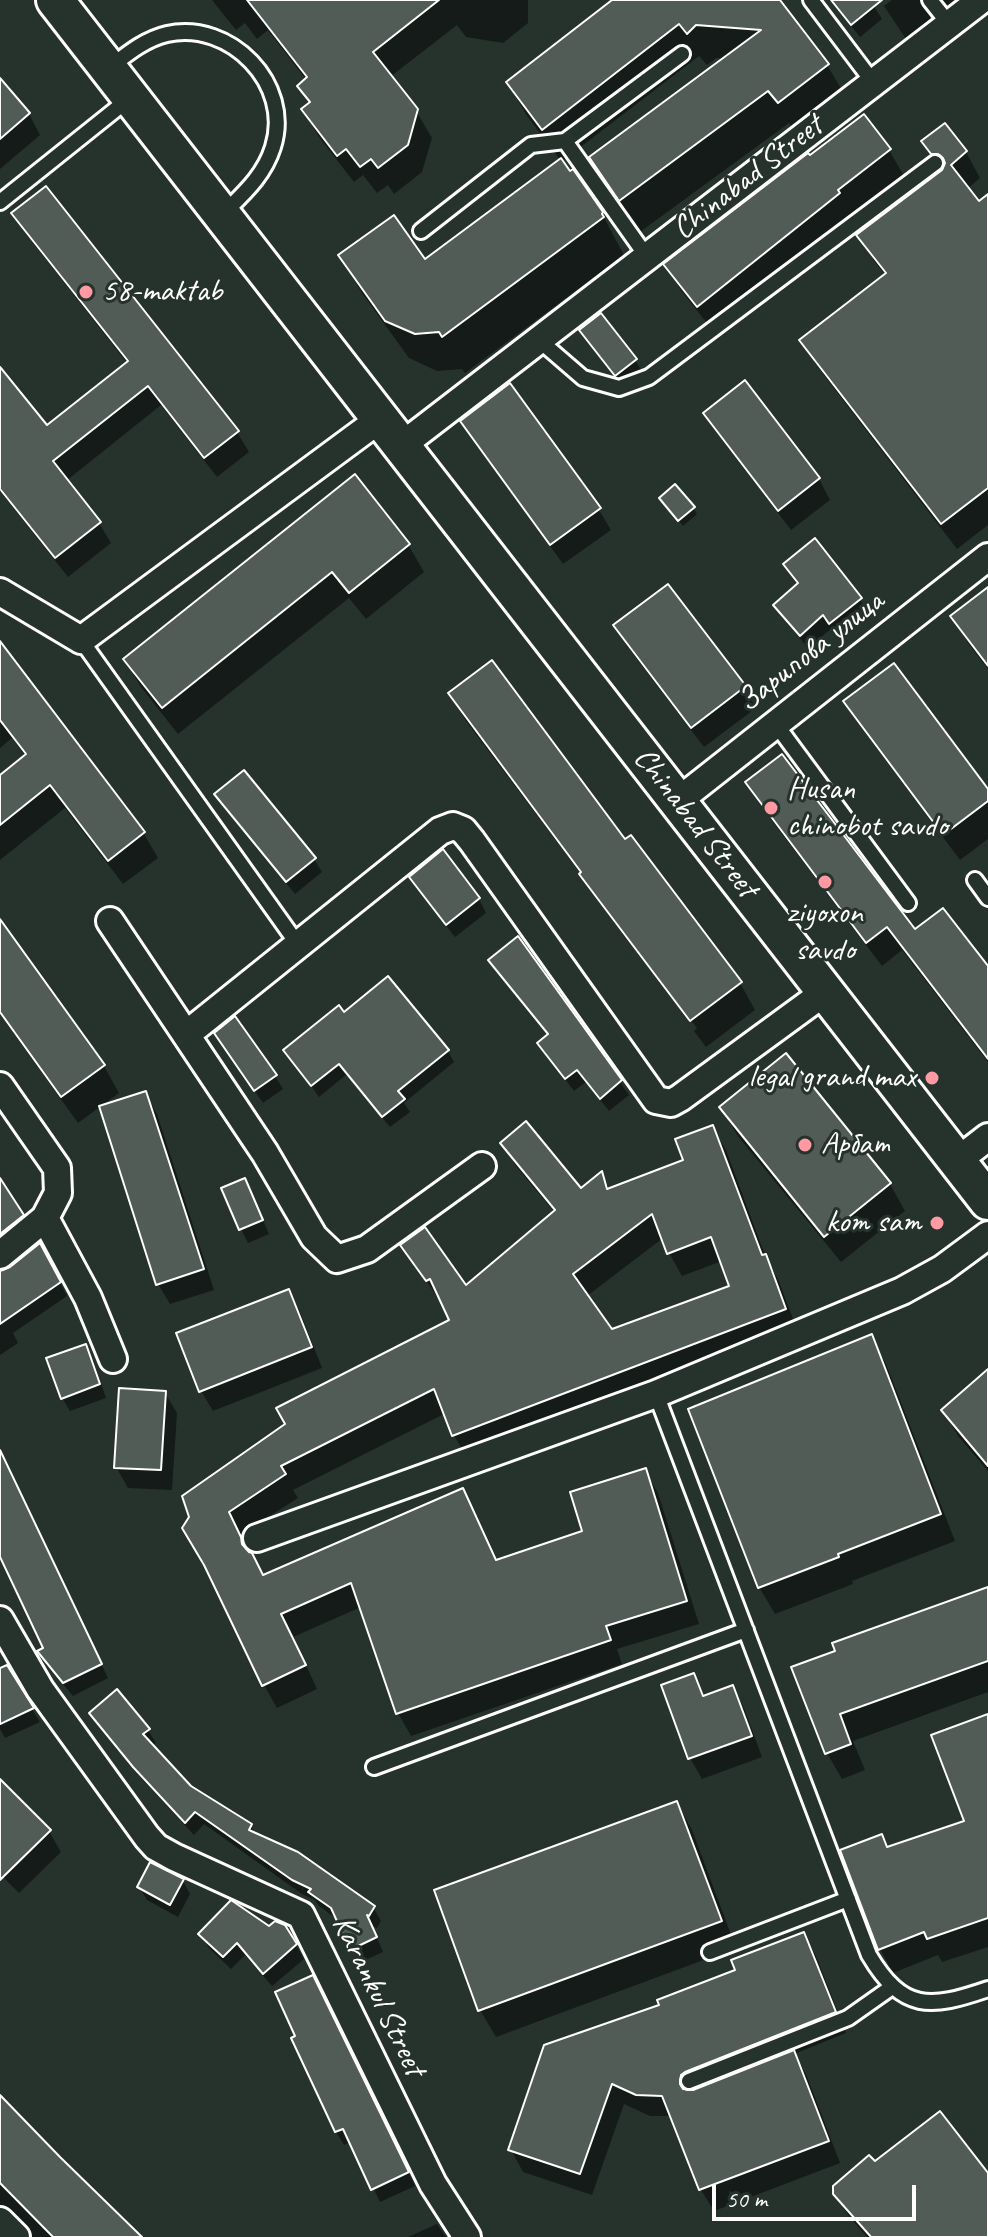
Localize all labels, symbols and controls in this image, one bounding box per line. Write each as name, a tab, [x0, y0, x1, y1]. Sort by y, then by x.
street label: Chinabad Street	[665, 107, 831, 249]
place label: 58-maktab	[102, 273, 222, 311]
marker: 58-maktab	[77, 283, 95, 301]
street label: Зарипова улица	[730, 583, 892, 721]
street label: Chinabad Street	[624, 740, 766, 906]
place label: Husan chinobot savdo	[787, 771, 947, 846]
marker: Husan chinobot savdo	[762, 799, 780, 817]
marker: ziyoxon savdo	[816, 873, 834, 891]
place label: ziyoxon savdo	[787, 895, 863, 970]
place label: legal grand max	[748, 1059, 916, 1097]
marker: legal grand max	[923, 1069, 941, 1087]
place label: Арбат	[821, 1126, 890, 1164]
marker: Арбат	[796, 1136, 814, 1154]
place label: kom sam	[826, 1204, 921, 1242]
marker: kom sam	[928, 1214, 946, 1232]
street label: Karankul Street	[323, 1909, 433, 2083]
scale bar	[716, 2169, 920, 2219]
text: 50 m	[726, 2184, 767, 2214]

